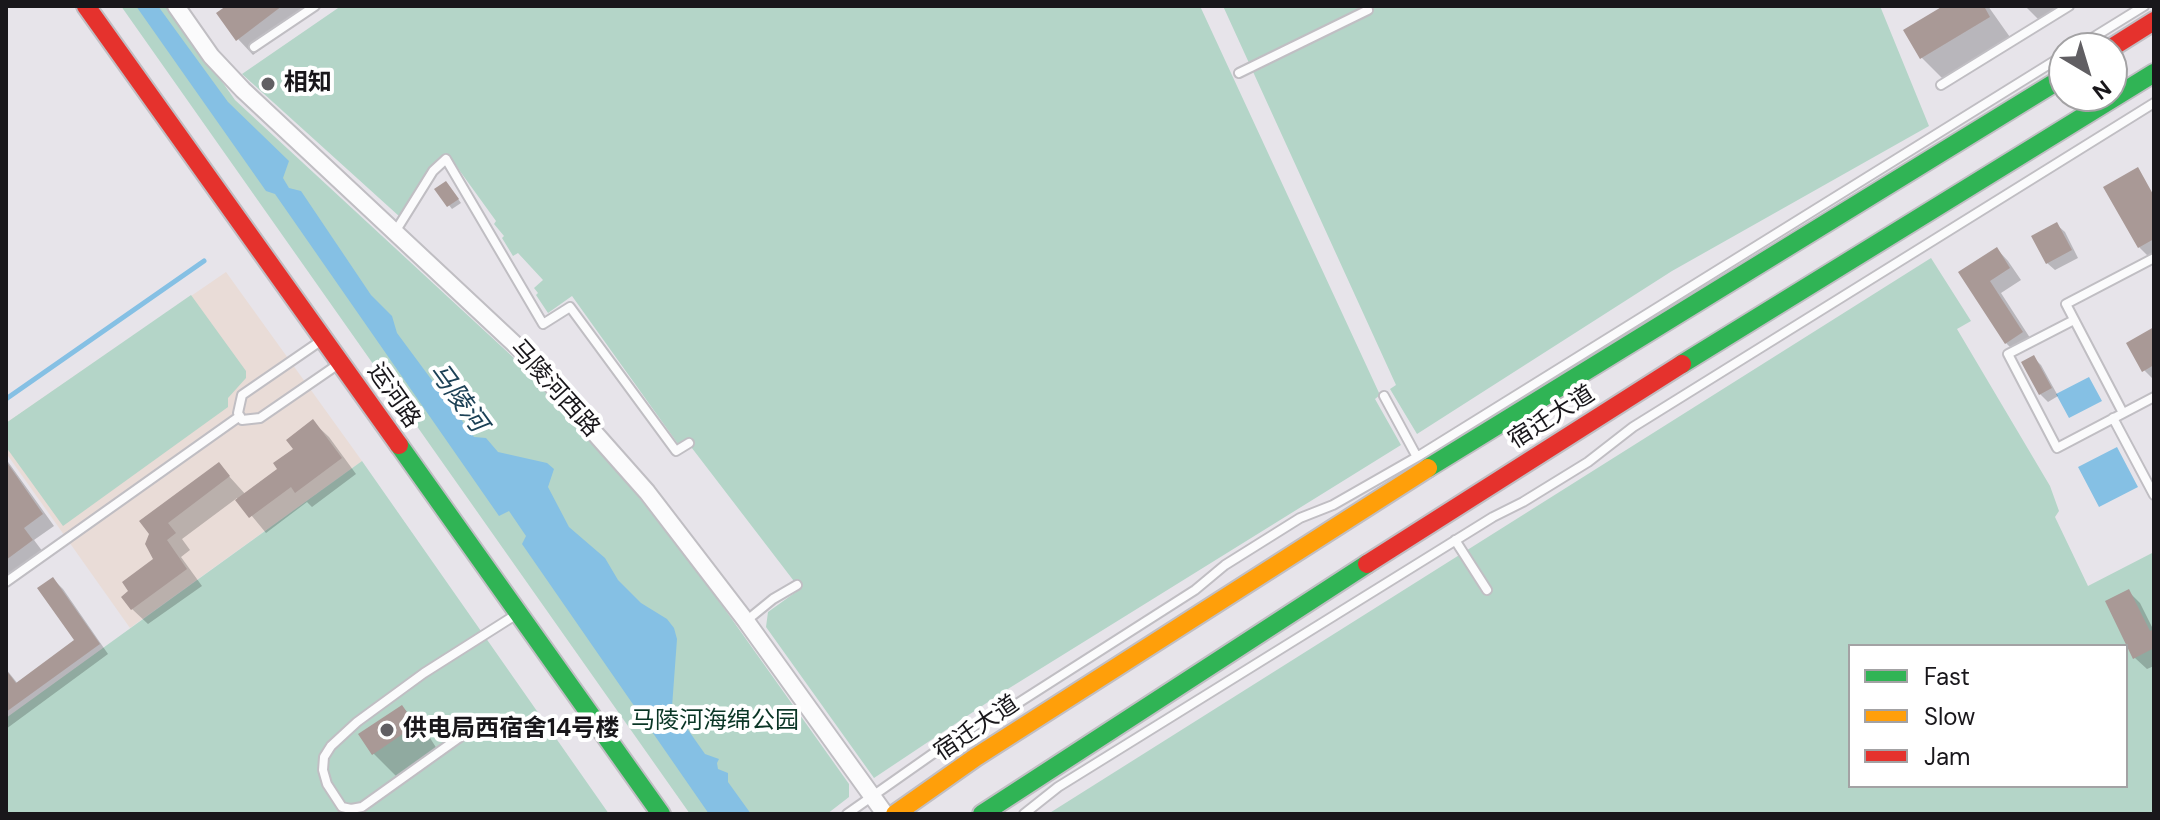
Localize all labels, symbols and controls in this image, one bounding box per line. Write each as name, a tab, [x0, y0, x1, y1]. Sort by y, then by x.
north arrow	[2048, 32, 2128, 112]
place label: 相知	[284, 70, 332, 98]
text: N	[2087, 73, 2117, 106]
marker: 相知	[259, 75, 277, 93]
street label: 马陵河西路	[503, 335, 605, 443]
water label: 马陵河	[421, 357, 493, 439]
street label: 运河路	[361, 358, 425, 434]
street label: 宿迁大道	[1504, 380, 1600, 456]
legend	[1848, 644, 2128, 788]
text: Fast	[1924, 661, 1970, 692]
street label: 宿迁大道	[929, 690, 1025, 768]
text: Slow	[1924, 701, 1975, 732]
park label: 马陵河海绵公园	[631, 708, 799, 736]
place label: 供电局西宿舍14号楼	[403, 716, 619, 744]
marker: 供电局西宿舍14号楼	[378, 721, 396, 739]
text: Jam	[1924, 741, 1970, 772]

